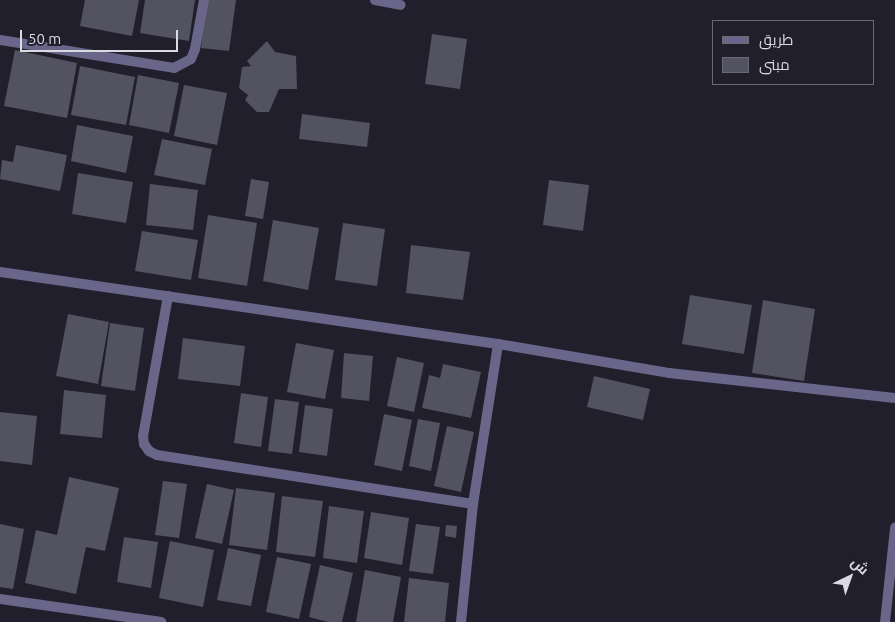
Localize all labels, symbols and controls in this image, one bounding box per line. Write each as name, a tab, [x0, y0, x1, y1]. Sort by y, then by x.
scale bar	[22, 20, 180, 52]
legend	[712, 20, 875, 85]
text: 50 m	[28, 30, 61, 47]
text: طريق	[759, 31, 793, 48]
text: مبنى	[759, 56, 790, 73]
north arrow	[825, 552, 875, 602]
text: ش	[848, 554, 872, 578]

